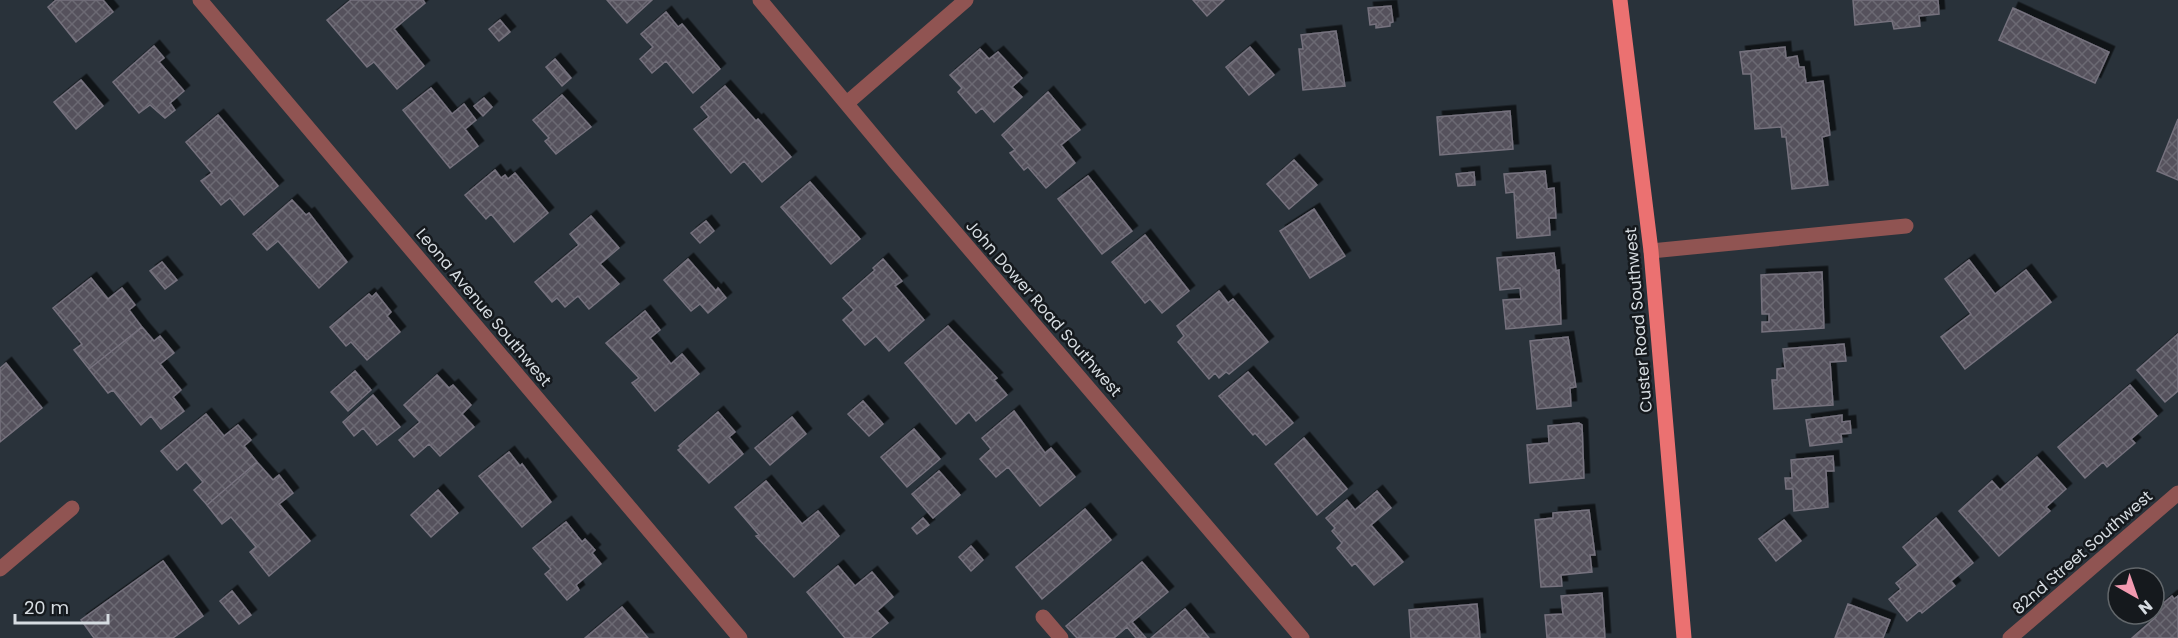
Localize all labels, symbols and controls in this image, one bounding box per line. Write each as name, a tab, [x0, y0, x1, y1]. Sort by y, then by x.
street label: John Dower Road Southwest	[960, 215, 1127, 402]
street label: Leona Avenue Southwest	[411, 223, 557, 391]
street label: Custer Road Southwest	[1619, 226, 1658, 414]
street label: 82nd Street Southwest	[2007, 485, 2158, 620]
north arrow	[2106, 566, 2166, 626]
scale bar	[15, 587, 108, 625]
text: N	[2133, 594, 2157, 620]
text: 20 m	[24, 595, 69, 620]

